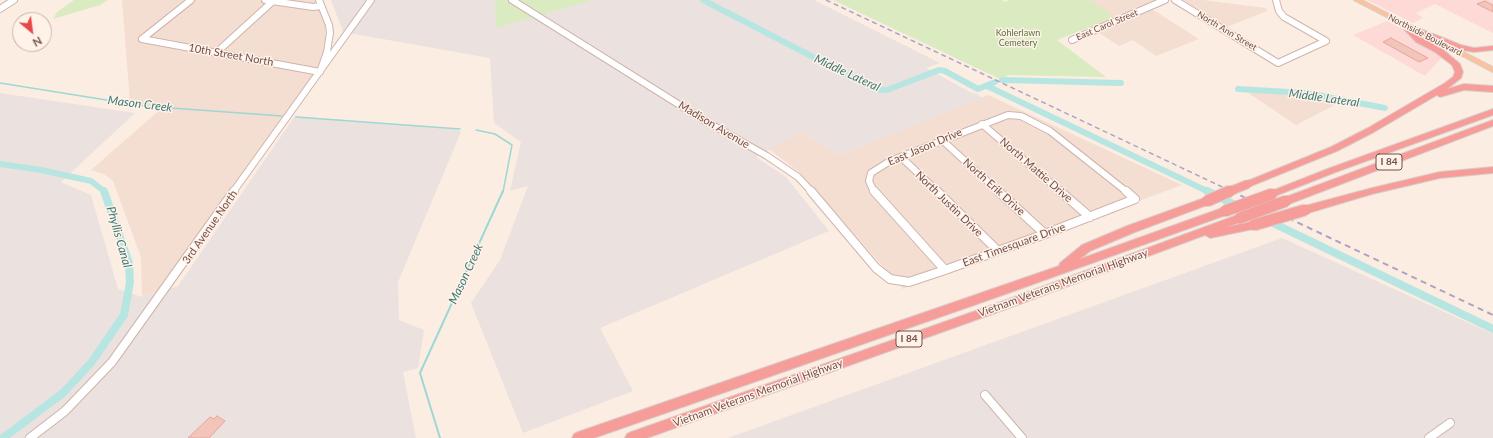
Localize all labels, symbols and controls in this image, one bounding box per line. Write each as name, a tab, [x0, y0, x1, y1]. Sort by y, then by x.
street label: East Carol Street	[1075, 7, 1139, 43]
street label: North Ann Street	[1195, 9, 1259, 53]
north arrow	[12, 12, 52, 52]
street label: Northside Boulevard	[1386, 12, 1464, 58]
park label: Kohlerlawn Cemetery	[996, 28, 1040, 49]
text: N	[31, 34, 44, 50]
street label: 10th Street North	[188, 41, 274, 69]
water label: Middle Lateral	[812, 51, 882, 95]
water label: Middle Lateral	[1288, 86, 1360, 110]
water label: Mason Creek	[107, 93, 173, 115]
street label: Madison Avenue	[676, 99, 752, 151]
street label: East Jason Drive	[886, 125, 964, 169]
street label: North Mattie Drive	[997, 135, 1075, 205]
road number: I 84	[1376, 154, 1402, 170]
street label: North Erik Drive	[960, 156, 1028, 218]
street label: North Justin Drive	[913, 168, 985, 240]
street label: 3rd Avenue North	[180, 188, 240, 266]
water label: Phyllis Canal	[103, 205, 135, 269]
street label: East Timesquare Drive	[961, 220, 1067, 270]
water label: Mason Creek	[446, 242, 486, 306]
street label: Vietnam Veterans Memorial Highway	[976, 246, 1150, 320]
road number: I 84	[896, 331, 922, 347]
street label: Vietnam Veterans Memorial Highway	[671, 356, 845, 430]

